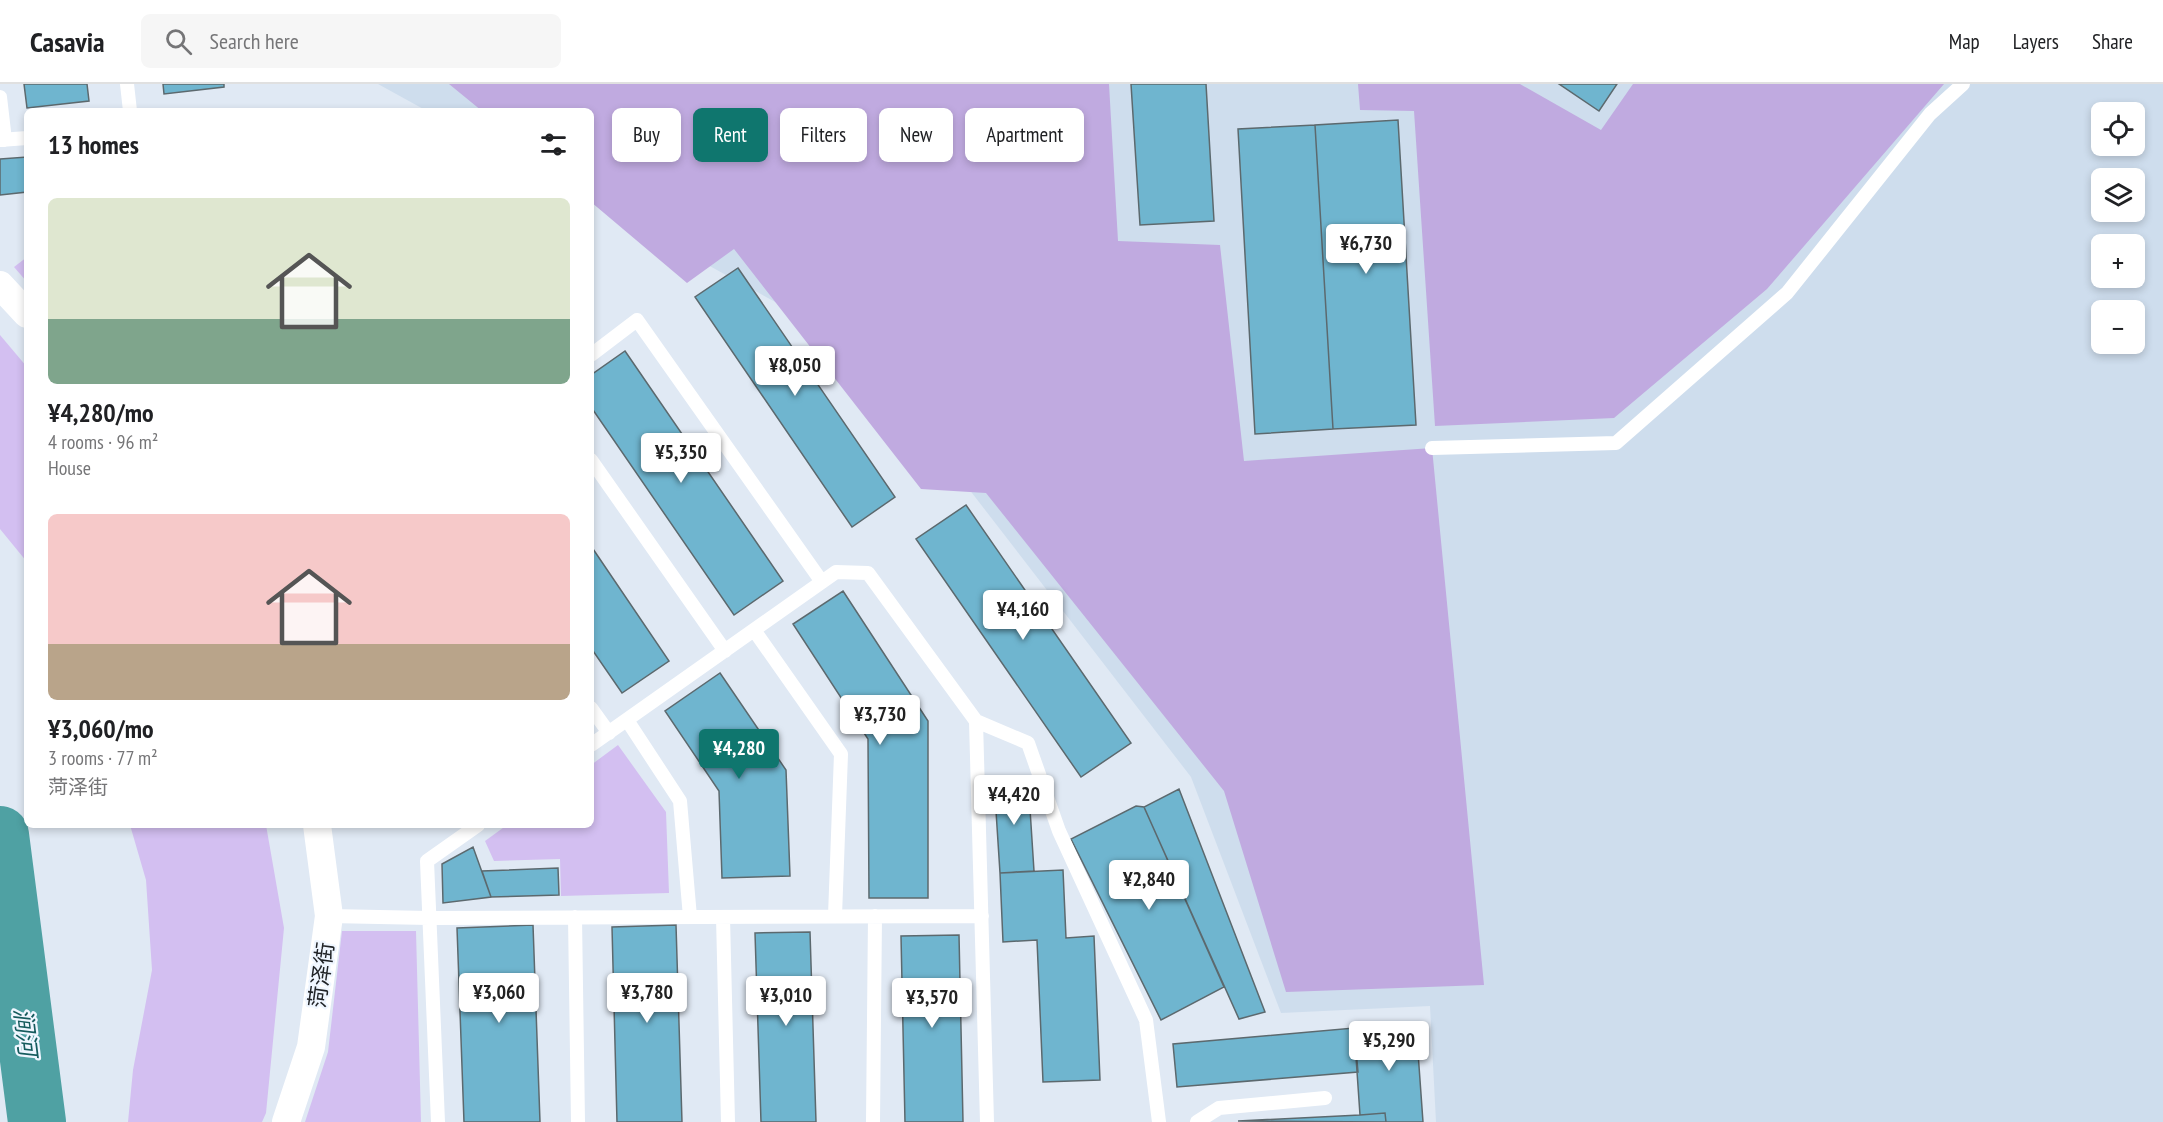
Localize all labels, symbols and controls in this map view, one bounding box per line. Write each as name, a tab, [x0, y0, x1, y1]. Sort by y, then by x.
search box	[141, 14, 561, 68]
text: Casavia	[30, 23, 105, 60]
icon: search	[162, 25, 195, 58]
text: Search here	[210, 27, 299, 55]
text: Map	[1949, 28, 1980, 55]
text: Layers	[2013, 28, 2059, 55]
text: Share	[2092, 28, 2133, 55]
map controls	[2091, 102, 2145, 354]
button: locate	[2091, 102, 2145, 156]
chip: Buy	[612, 108, 681, 162]
chip: Rent	[693, 108, 768, 162]
chip: Filters	[780, 108, 867, 162]
chip: New	[879, 108, 953, 162]
chip: Apartment	[965, 108, 1084, 162]
text: 13 homes	[48, 128, 139, 161]
icon: filters	[537, 128, 570, 161]
button: layers	[2091, 168, 2145, 222]
pin: ¥6,730	[1317, 224, 1415, 275]
text: ¥6,730	[1340, 230, 1392, 256]
button: +	[2091, 234, 2145, 288]
icon: home	[255, 237, 363, 345]
button: −	[2091, 300, 2145, 354]
pin: ¥8,050	[746, 346, 844, 397]
text: ¥8,050	[769, 352, 821, 378]
text: ¥4,280/mo	[48, 396, 154, 429]
text: 4 rooms · 96 m²	[48, 429, 158, 455]
pin: ¥5,350	[632, 433, 730, 484]
text: ¥5,350	[655, 439, 707, 465]
text: House	[48, 455, 91, 481]
icon: home	[255, 553, 363, 661]
pin: ¥4,160	[974, 590, 1072, 641]
text: ¥4,160	[997, 596, 1049, 622]
pin: ¥3,730	[831, 695, 929, 746]
text: ¥3,730	[854, 701, 906, 727]
text: ¥3,060/mo	[48, 712, 154, 745]
pin: ¥4,280	[690, 729, 788, 780]
text: ¥4,280	[713, 735, 765, 761]
text: 3 rooms · 77 m²	[48, 745, 158, 771]
text: 菏泽街	[48, 774, 108, 800]
pin: ¥4,420	[965, 775, 1063, 826]
text: ¥4,420	[988, 781, 1040, 807]
pin: ¥2,840	[1100, 860, 1198, 911]
text: ¥2,840	[1123, 866, 1175, 892]
street label: 菏泽街	[303, 940, 339, 1010]
pin: ¥3,060	[450, 973, 548, 1024]
pin: ¥3,780	[598, 973, 696, 1024]
pin: ¥3,010	[737, 976, 835, 1027]
pin: ¥3,570	[883, 978, 981, 1029]
text: ¥3,060	[473, 979, 525, 1005]
text: ¥3,780	[621, 979, 673, 1005]
text: ¥3,010	[760, 982, 812, 1008]
text: ¥3,570	[906, 984, 958, 1010]
water label: 涧河	[7, 1006, 44, 1062]
pin: ¥5,290	[1340, 1021, 1438, 1072]
text: ¥5,290	[1363, 1027, 1415, 1053]

